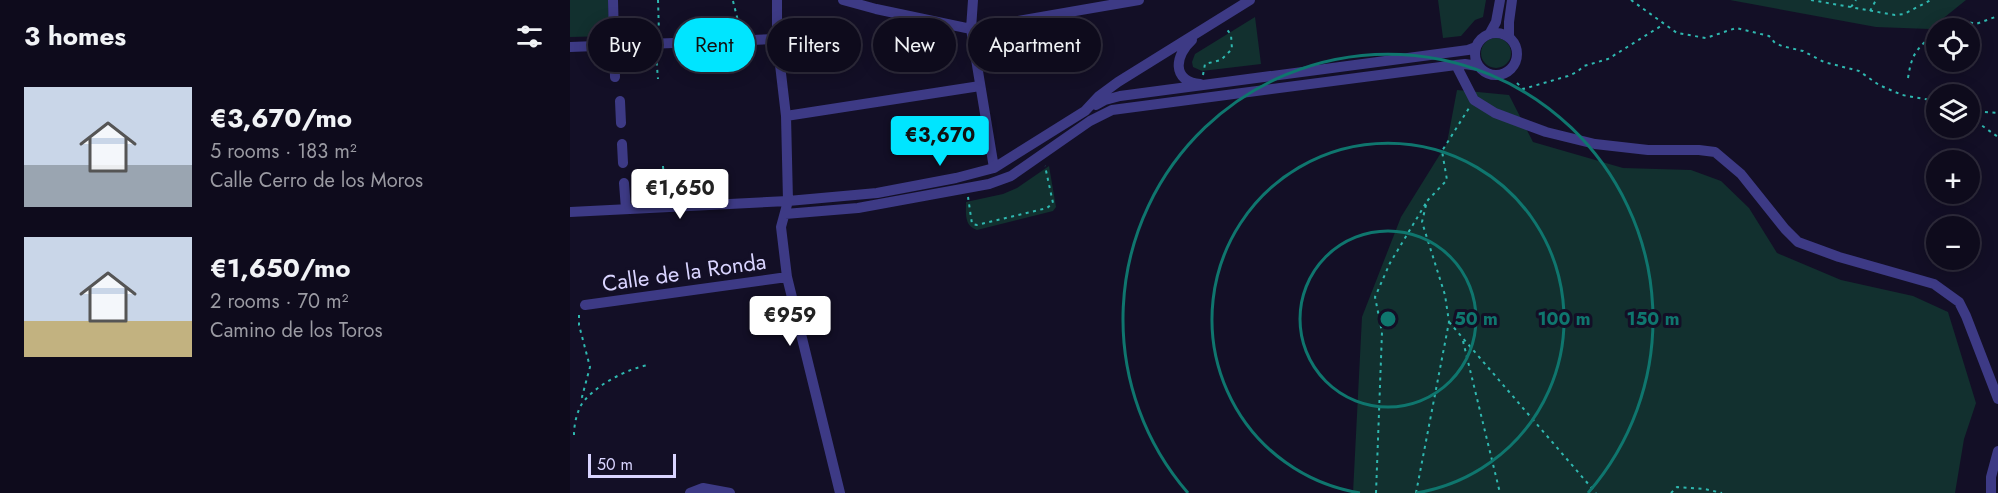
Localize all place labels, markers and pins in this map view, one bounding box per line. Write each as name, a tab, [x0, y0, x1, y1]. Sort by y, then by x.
pin: €3,670	[891, 116, 989, 167]
pin: €1,650	[631, 169, 729, 220]
pin: €959	[754, 296, 826, 347]
centre of rings	[1378, 309, 1398, 329]

